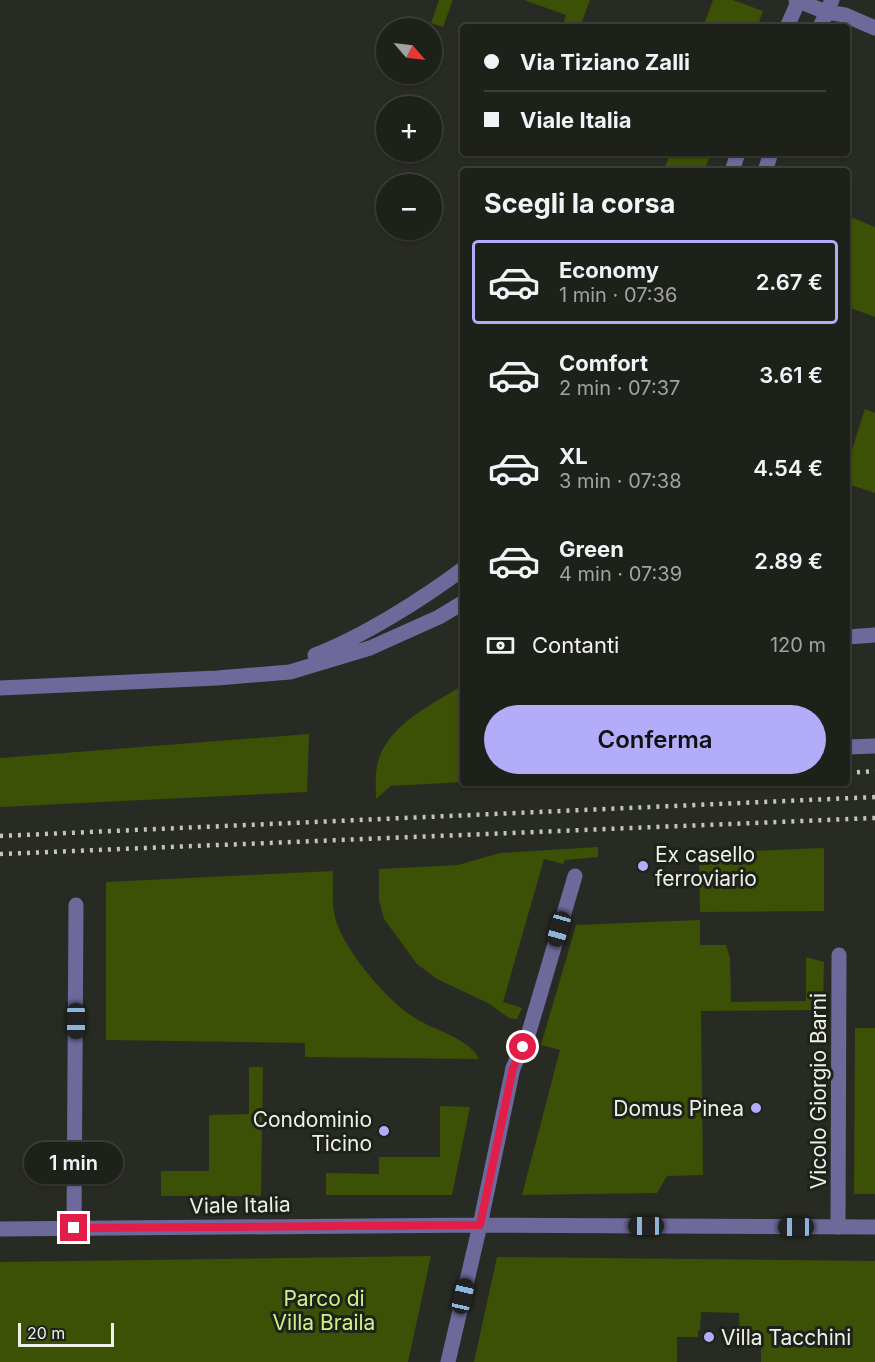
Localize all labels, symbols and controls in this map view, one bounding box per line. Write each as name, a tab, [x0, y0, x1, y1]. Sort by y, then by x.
north arrow	[376, 18, 442, 84]
map controls	[376, 18, 442, 240]
text: Via Tiziano Zalli	[520, 49, 690, 75]
button: +	[376, 96, 442, 162]
text: Viale Italia	[520, 107, 632, 133]
button: −	[376, 174, 442, 240]
text: Scegli la corsa	[484, 187, 675, 220]
icon: car	[487, 255, 541, 309]
text: Economy	[559, 257, 659, 283]
text: 2.67 €	[756, 269, 823, 295]
text: 1 min · 07:36	[559, 283, 677, 307]
icon: car	[487, 348, 541, 402]
text: Comfort	[559, 350, 648, 376]
text: 3.61 €	[759, 362, 823, 388]
text: 2 min · 07:37	[559, 376, 680, 400]
icon: car	[487, 441, 541, 495]
text: XL	[559, 443, 588, 469]
text: 4.54 €	[753, 455, 823, 481]
text: 3 min · 07:38	[559, 469, 682, 493]
icon: car	[487, 534, 541, 588]
text: Green	[559, 536, 624, 562]
text: 2.89 €	[754, 548, 823, 574]
text: 4 min · 07:39	[559, 562, 682, 586]
icon: cash	[484, 629, 517, 662]
text: Contanti	[532, 632, 619, 658]
text: 120 m	[770, 633, 826, 657]
button: Conferma	[484, 705, 826, 774]
place label: Ex casello ferroviario	[655, 842, 757, 891]
marker: Ex casello ferroviario	[636, 859, 650, 873]
car	[545, 909, 573, 949]
street label: Vicolo Giorgio Barni	[806, 993, 831, 1189]
car	[67, 1003, 85, 1039]
route start	[509, 1033, 536, 1060]
place label: Domus Pinea	[613, 1096, 744, 1121]
marker: Domus Pinea	[749, 1101, 763, 1115]
place label: Condominio Ticino	[253, 1107, 372, 1156]
marker: Condominio Ticino	[377, 1124, 391, 1138]
callout: 1 min	[25, 1141, 124, 1183]
text: 1 min	[49, 1151, 98, 1175]
street label: Viale Italia	[189, 1192, 291, 1218]
route end	[60, 1214, 87, 1241]
car	[628, 1217, 664, 1235]
car	[778, 1218, 814, 1236]
car	[450, 1276, 476, 1316]
park label: Parco di Villa Braila	[273, 1286, 375, 1335]
scale bar	[18, 1320, 114, 1348]
text: 20 m	[27, 1323, 65, 1343]
place label: Villa Tacchini	[721, 1325, 851, 1350]
marker: Villa Tacchini	[702, 1330, 716, 1344]

